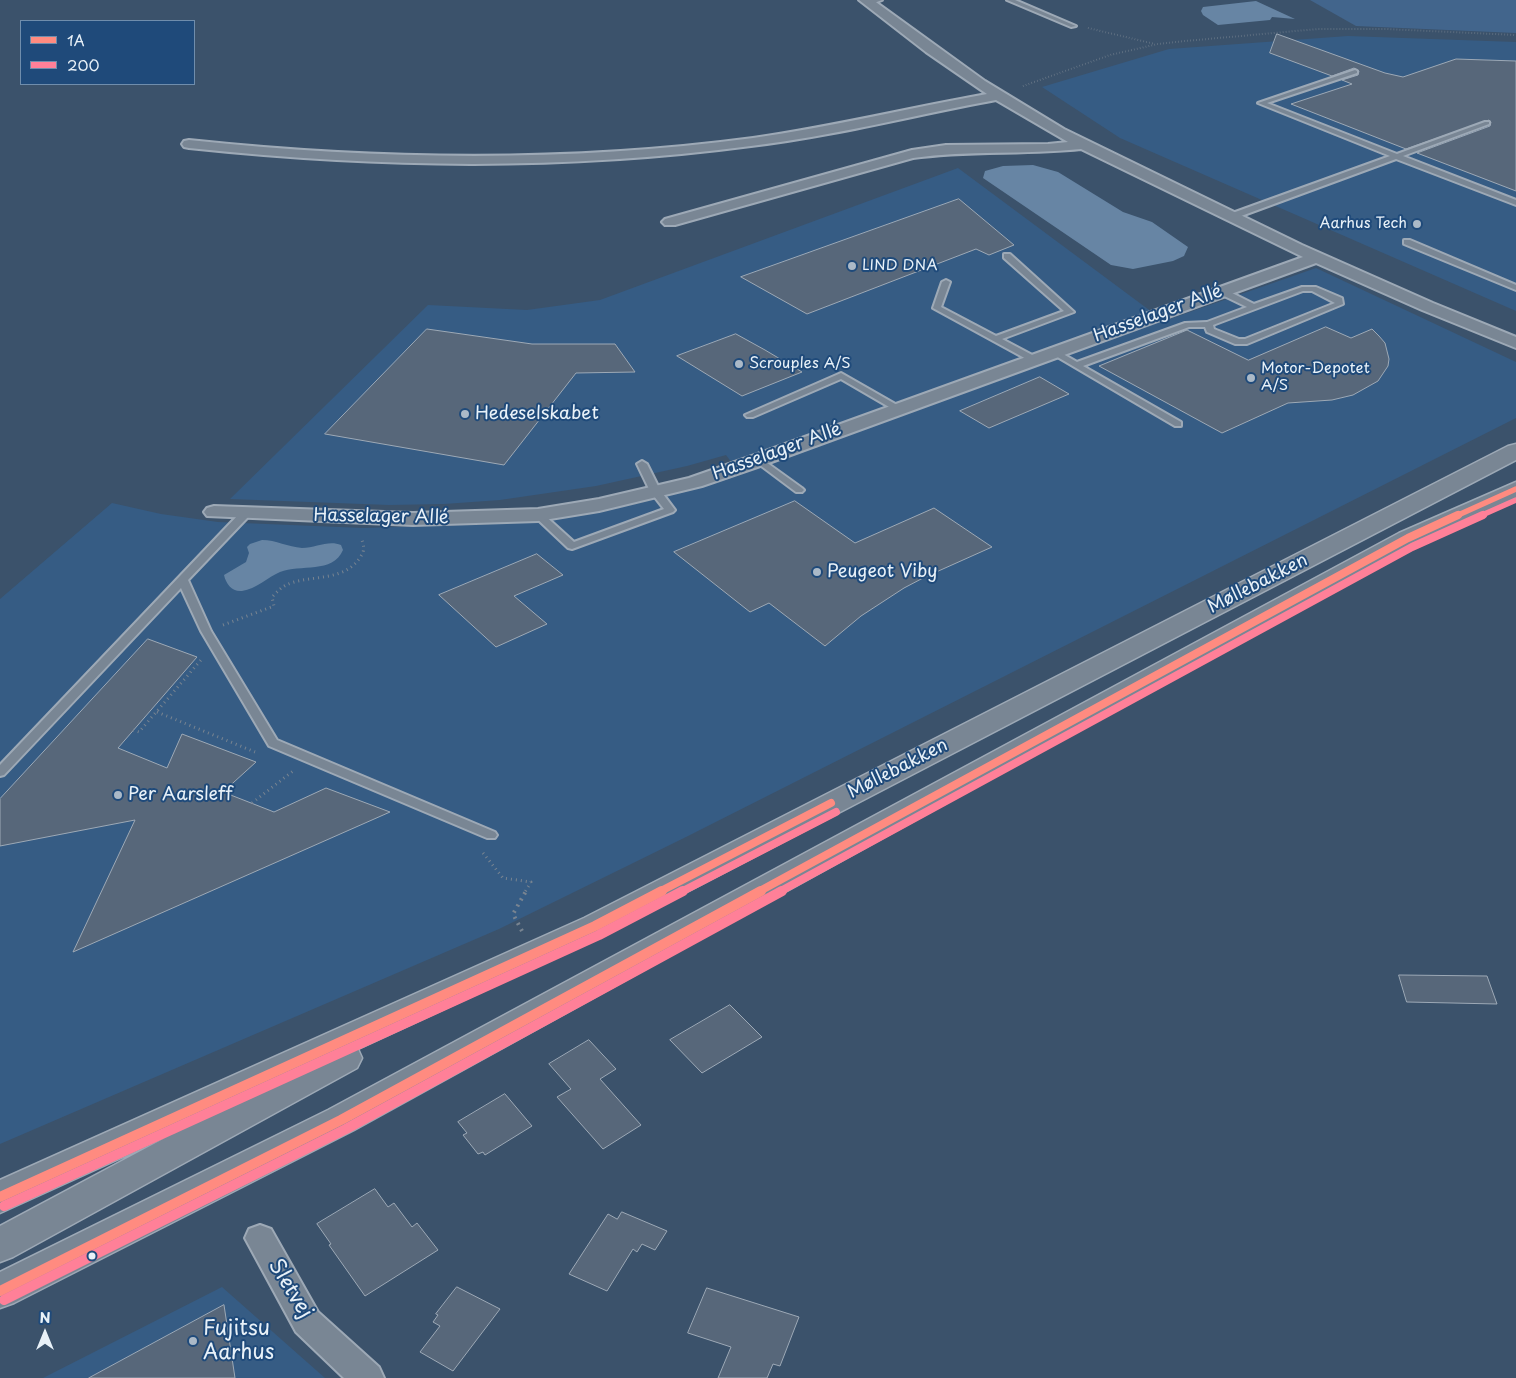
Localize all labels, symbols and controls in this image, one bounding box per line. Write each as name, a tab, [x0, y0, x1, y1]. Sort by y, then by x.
legend	[20, 20, 195, 85]
text: 1A	[67, 28, 85, 51]
text: 200	[67, 53, 99, 76]
place label: Aarhus Tech	[1320, 215, 1407, 233]
marker: Aarhus Tech	[1411, 218, 1423, 230]
place label: LIND DNA	[862, 257, 937, 275]
marker: LIND DNA	[846, 260, 858, 272]
street label: Hasselager Allé	[1091, 281, 1225, 347]
place label: Scrouples A/S	[749, 355, 851, 373]
marker: Scrouples A/S	[733, 358, 745, 370]
place label: Motor-Depotet A/S	[1261, 360, 1370, 395]
marker: Motor-Depotet A/S	[1245, 372, 1257, 384]
place label: Hedeselskabet	[475, 403, 599, 425]
marker: Hedeselskabet	[459, 408, 471, 420]
street label: Hasselager Allé	[710, 419, 844, 485]
street label: Hasselager Allé	[313, 505, 449, 529]
street label: Møllebakken	[1204, 550, 1312, 618]
place label: Peugeot Viby	[827, 561, 938, 583]
marker: Peugeot Viby	[811, 566, 823, 578]
street label: Møllebakken	[844, 735, 952, 803]
place label: Per Aarsleff	[128, 784, 233, 806]
marker: Per Aarsleff	[112, 789, 124, 801]
unlabelled marker	[87, 1251, 97, 1261]
street label: Sletvej	[262, 1255, 318, 1323]
text: N	[39, 1307, 51, 1328]
north arrow	[20, 1308, 70, 1358]
place label: Fujitsu Aarhus	[203, 1316, 274, 1366]
marker: Fujitsu Aarhus	[187, 1335, 199, 1347]

